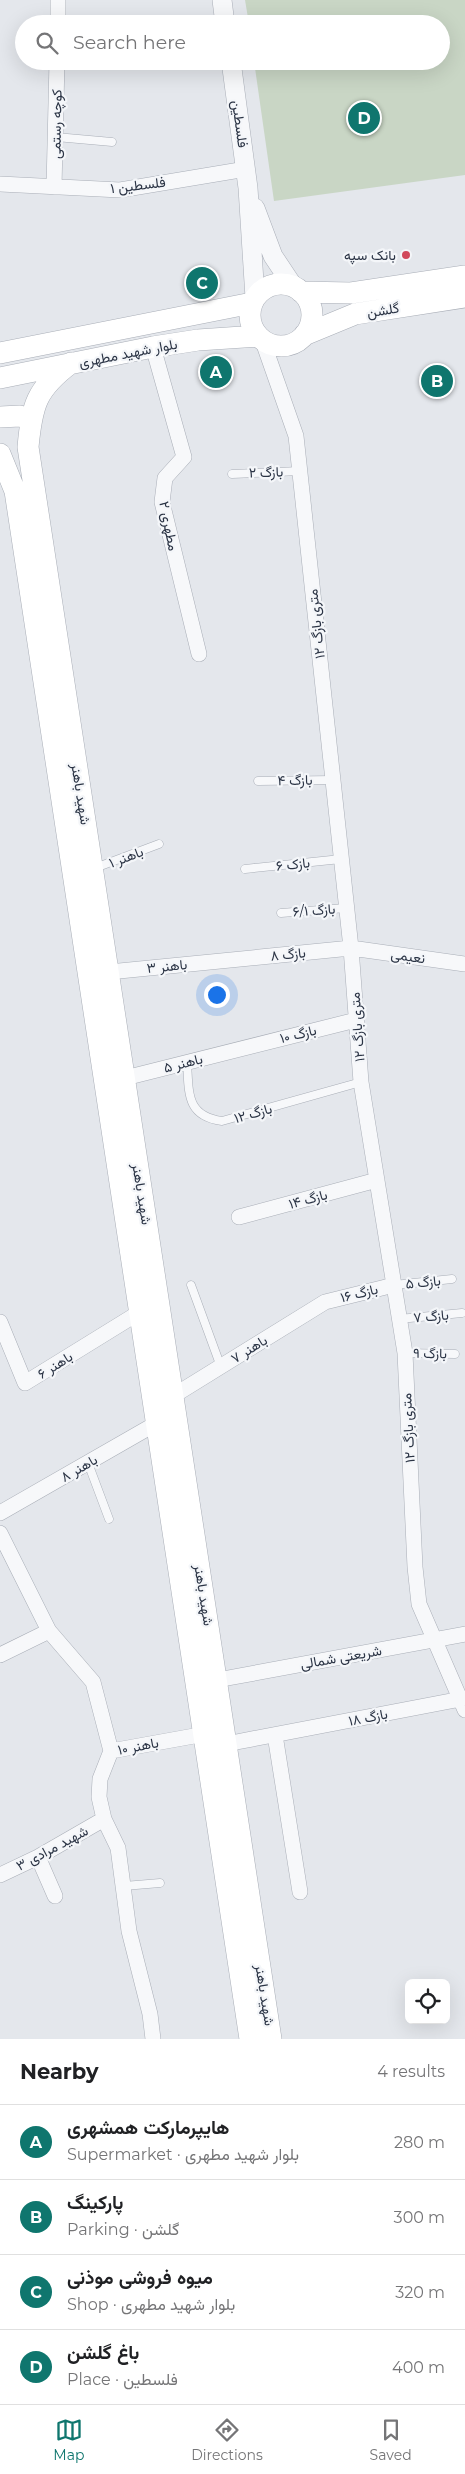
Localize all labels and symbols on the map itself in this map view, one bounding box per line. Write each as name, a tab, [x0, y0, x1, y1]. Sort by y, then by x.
street label: کوچه رستمی	[46, 89, 67, 159]
street label: فلسطین	[228, 99, 252, 149]
pin: D	[348, 99, 380, 137]
street label: فلسطین ۱	[109, 173, 167, 197]
place label: بانک سپه	[344, 246, 396, 265]
marker: بانک سپه	[400, 249, 412, 261]
pin: C	[186, 264, 218, 302]
street label: گلشن	[365, 299, 401, 321]
street label: بلوار شهید مطهری	[77, 335, 179, 371]
pin: A	[200, 353, 232, 391]
pin: B	[421, 362, 453, 400]
street label: بازگ ۲	[248, 462, 284, 482]
street label: مطهری ۲	[155, 500, 183, 552]
street label: ۱۲ متری بازگ	[303, 588, 329, 660]
street label: شهید باهنر	[67, 761, 95, 826]
street label: بازگ ۴	[277, 771, 313, 789]
street label: باهنر ۱	[106, 842, 146, 872]
street label: بازک ۶	[275, 853, 311, 875]
street label: بازگ ۶/۱	[292, 900, 336, 920]
street label: بازگ ۸	[269, 943, 307, 965]
street label: نعیمی	[390, 945, 426, 967]
street label: باهنر ۳	[146, 955, 188, 977]
your location	[204, 982, 230, 1008]
street label: ۱۲ متری بازگ	[346, 991, 368, 1063]
street label: بازگ ۱۰	[278, 1021, 318, 1047]
street label: باهنر ۵	[162, 1049, 204, 1077]
street label: بازگ ۱۲	[232, 1099, 274, 1127]
street label: شهید باهنر	[128, 1161, 156, 1226]
street label: بازگ ۱۴	[287, 1185, 329, 1213]
street label: بازگ ۵	[404, 1271, 442, 1293]
street label: بازگ ۱۶	[338, 1280, 380, 1306]
street label: بازگ ۷	[413, 1305, 449, 1327]
street label: باهنر ۷	[227, 1331, 271, 1367]
street label: بازگ ۹	[413, 1344, 447, 1362]
street label: باهنر ۶	[34, 1347, 76, 1383]
street label: ۱۲ متری بازگ	[397, 1393, 419, 1463]
street label: باهنر ۸	[57, 1450, 101, 1486]
street label: شهید باهنر	[190, 1562, 218, 1627]
street label: شریعتی شمالی	[299, 1641, 383, 1673]
street label: بازگ ۱۸	[347, 1704, 389, 1730]
street label: باهنر ۱۰	[116, 1733, 160, 1759]
street label: شهید مرادی ۳	[13, 1822, 91, 1874]
street label: شهید باهنر	[251, 1962, 279, 2027]

